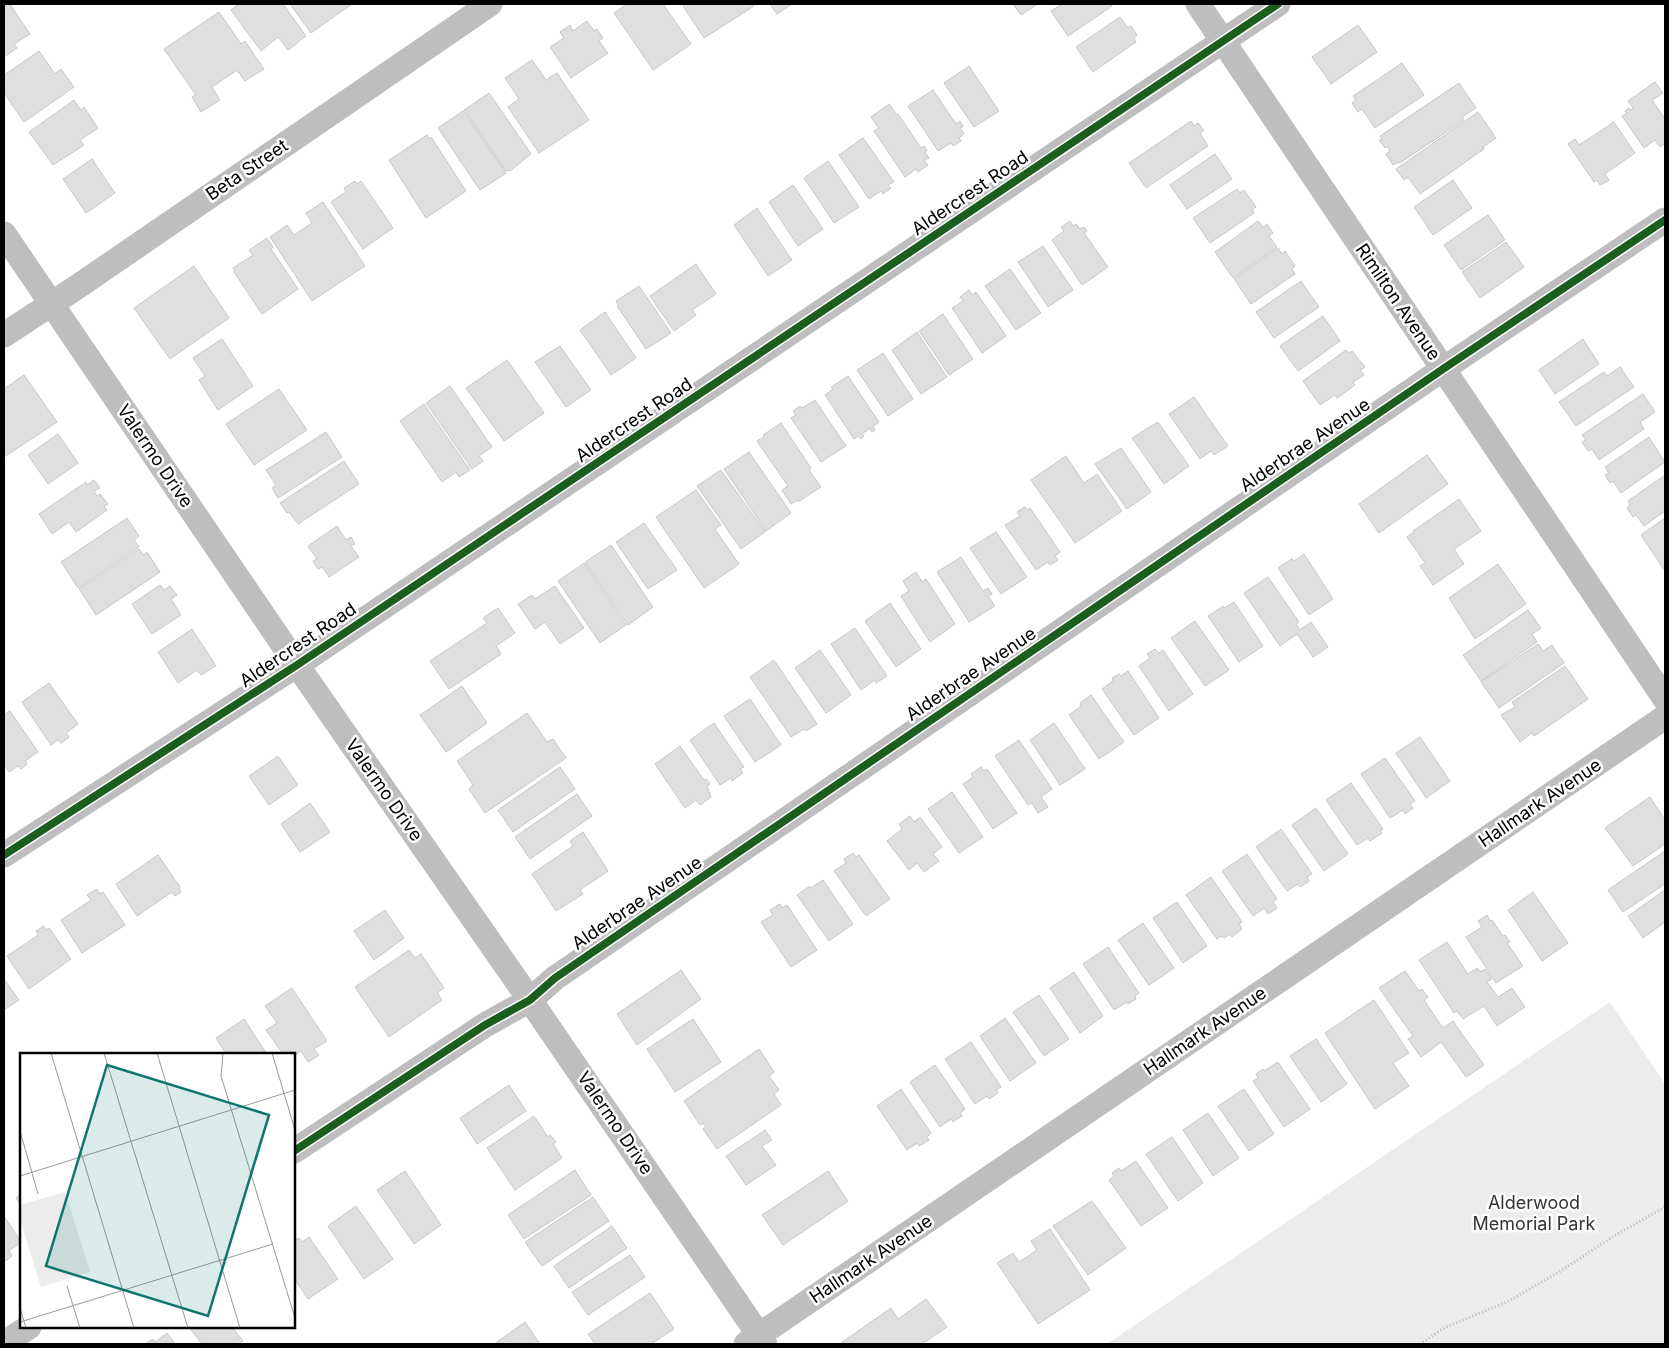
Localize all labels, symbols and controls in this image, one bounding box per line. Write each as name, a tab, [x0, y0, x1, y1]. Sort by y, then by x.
street label: Beta Street	[202, 134, 292, 205]
street label: Aldercrest Road	[908, 146, 1032, 239]
street label: Rimilton Avenue	[1352, 239, 1445, 364]
street label: Aldercrest Road	[572, 373, 696, 466]
street label: Alderbrae Avenue	[1236, 393, 1374, 496]
street label: Valermo Drive	[113, 400, 198, 511]
street label: Aldercrest Road	[236, 598, 360, 691]
street label: Alderbrae Avenue	[902, 622, 1040, 725]
street label: Valermo Drive	[341, 735, 427, 845]
street label: Hallmark Avenue	[1474, 754, 1605, 851]
street label: Alderbrae Avenue	[568, 851, 706, 954]
street label: Hallmark Avenue	[1139, 982, 1270, 1079]
inset map	[20, 1053, 295, 1328]
street label: Valermo Drive	[573, 1067, 658, 1178]
park label: Alderwood Memorial Park	[1473, 1192, 1596, 1234]
street label: Hallmark Avenue	[805, 1210, 936, 1307]

